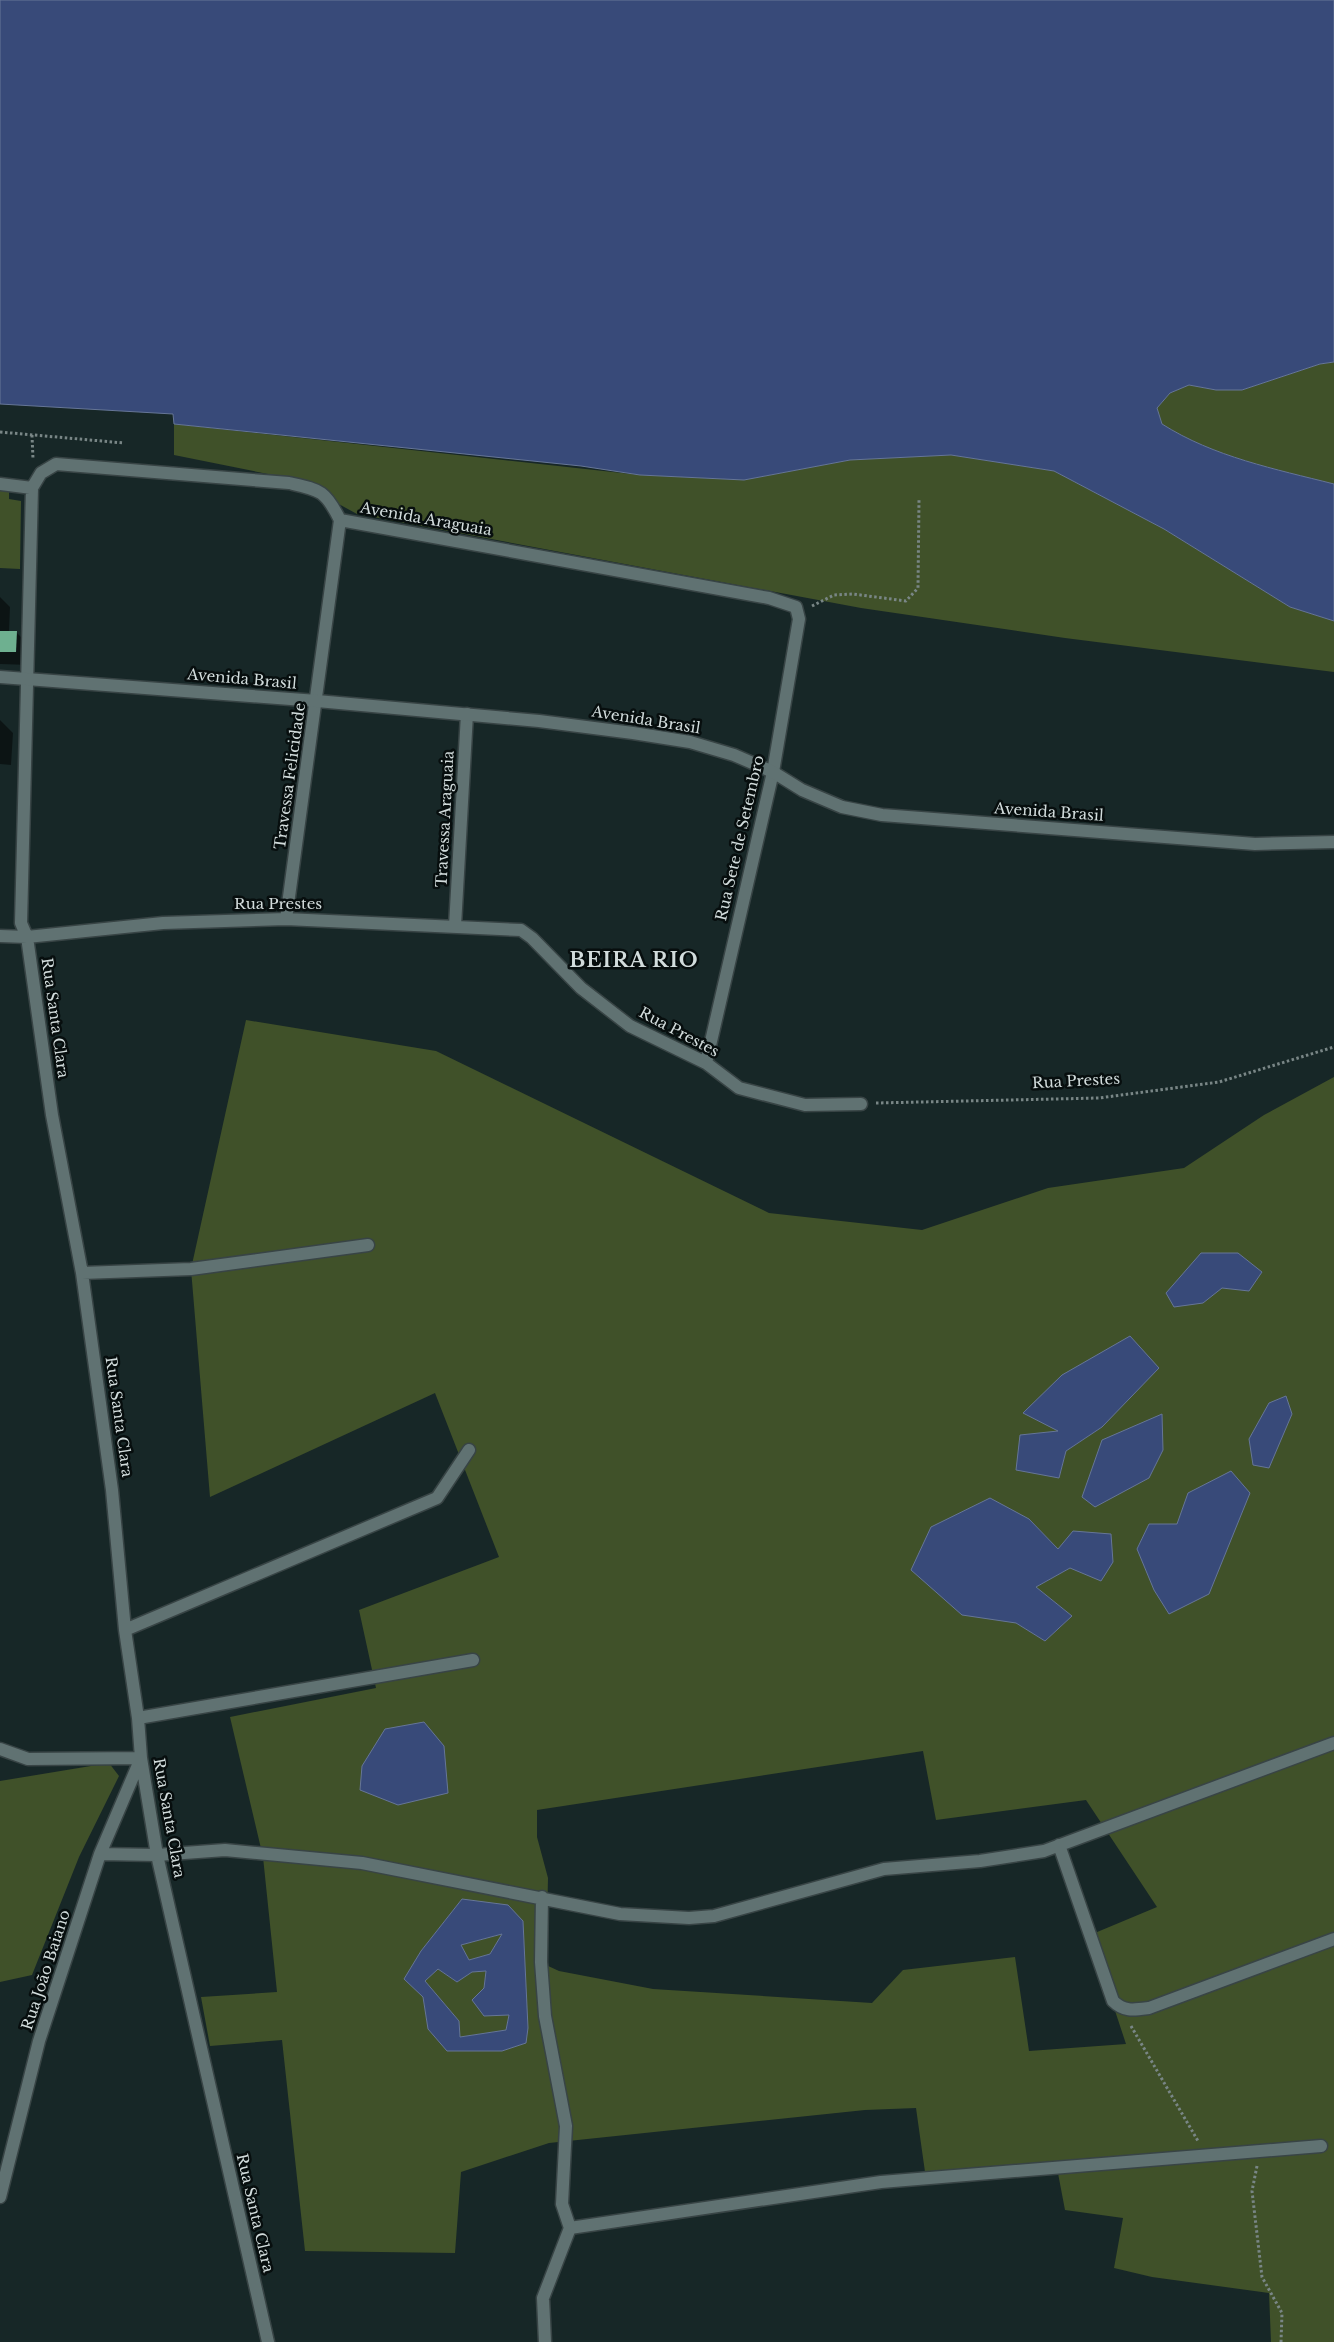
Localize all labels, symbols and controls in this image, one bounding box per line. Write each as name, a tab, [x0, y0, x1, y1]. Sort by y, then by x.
street label: Avenida Araguaia	[358, 497, 494, 540]
street label: Avenida Brasil	[185, 664, 298, 693]
street label: Travessa Felicidade	[270, 701, 309, 851]
street label: Avenida Brasil	[589, 701, 702, 738]
street label: Travessa Araguaia	[431, 749, 458, 888]
street label: Rua Sete de Setembro	[711, 753, 768, 923]
street label: Avenida Brasil	[993, 798, 1105, 825]
street label: Rua Prestes	[234, 894, 322, 913]
district label: BEIRA RIO	[569, 948, 699, 972]
street label: Rua Santa Clara	[38, 956, 73, 1080]
street label: Rua Prestes	[636, 1002, 723, 1061]
street label: Rua Prestes	[1031, 1069, 1121, 1092]
street label: Rua Santa Clara	[102, 1355, 137, 1479]
street label: Rua Santa Clara	[150, 1756, 190, 1880]
street label: Rua João Baiano	[17, 1907, 74, 2032]
street label: Rua Santa Clara	[233, 2152, 279, 2275]

